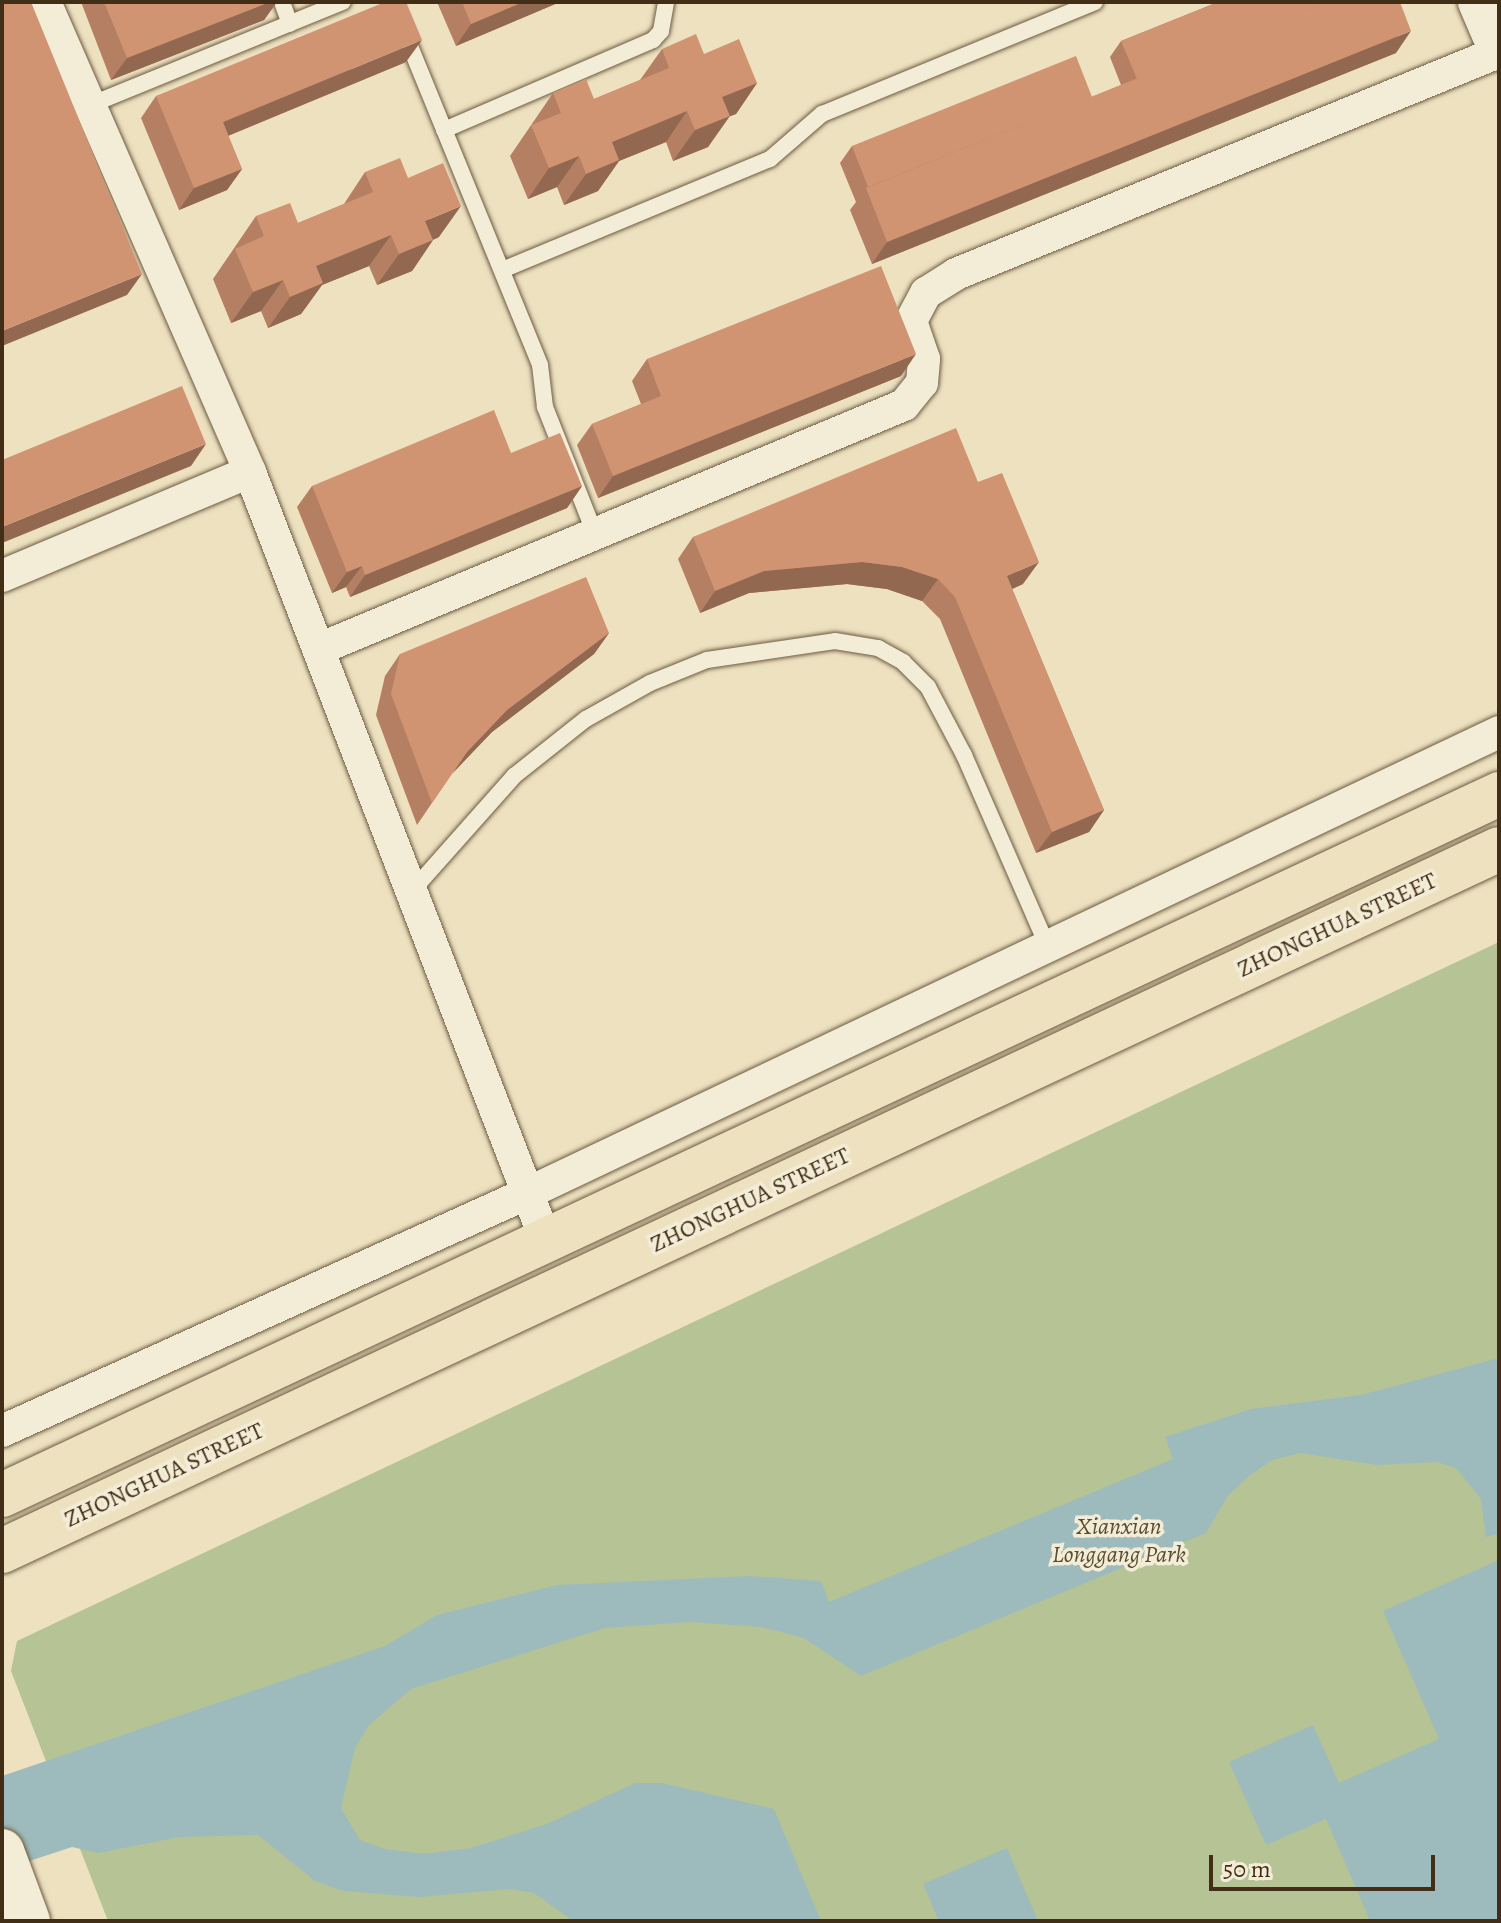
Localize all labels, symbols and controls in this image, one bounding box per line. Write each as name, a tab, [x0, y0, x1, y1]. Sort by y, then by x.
street label: ZHONGHUA STREET	[1233, 866, 1441, 984]
street label: ZHONGHUA STREET	[646, 1141, 854, 1259]
street label: ZHONGHUA STREET	[60, 1416, 268, 1534]
park label: Xianxian Longgang Park	[1052, 1513, 1186, 1569]
scale bar	[1213, 1839, 1439, 1889]
text: 50 m	[1223, 1853, 1271, 1885]

